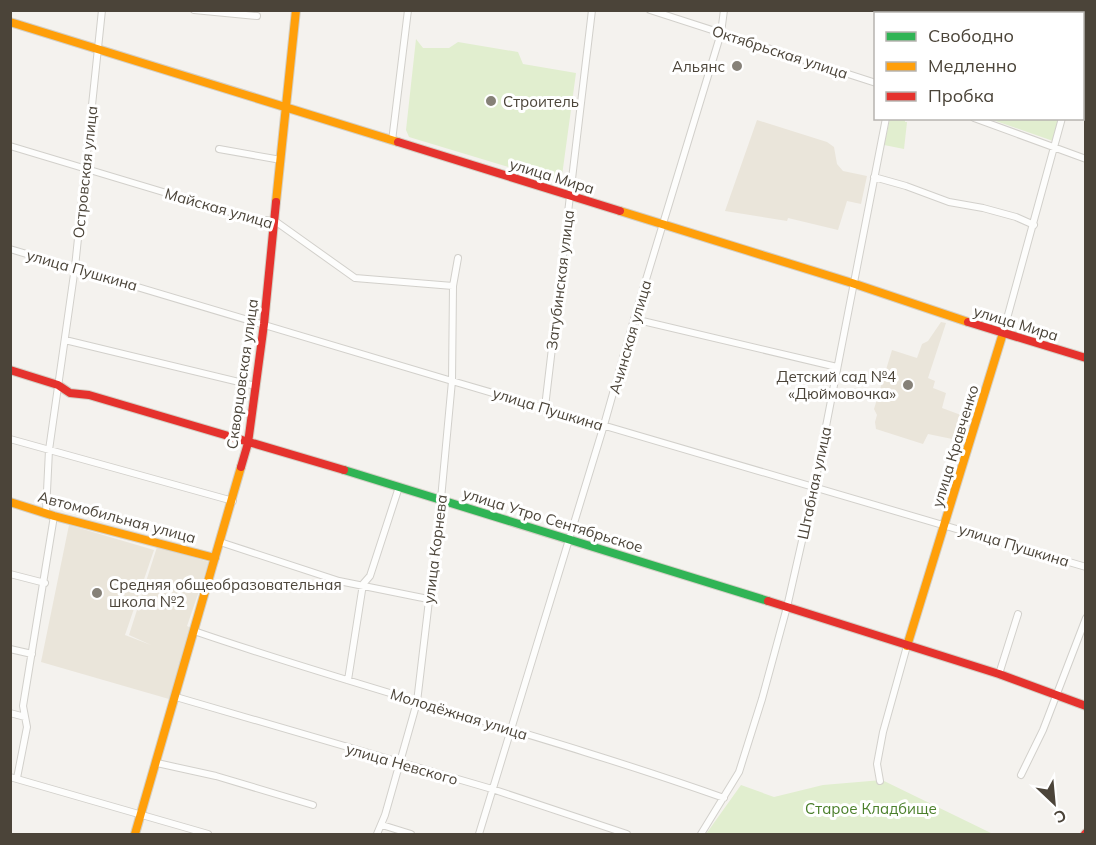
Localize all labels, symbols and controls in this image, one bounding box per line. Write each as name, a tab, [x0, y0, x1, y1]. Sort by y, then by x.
legend	[874, 12, 1084, 120]
street label: Октябрьская улица	[710, 21, 850, 83]
text: Свободно	[928, 24, 1014, 47]
text: Медленно	[928, 54, 1017, 77]
place label: Альянс	[672, 57, 725, 76]
marker: Альянс	[730, 59, 744, 73]
text: Пробка	[928, 84, 994, 107]
place label: Строитель	[503, 92, 579, 111]
marker: Строитель	[484, 94, 498, 108]
street label: Островская улица	[69, 105, 101, 239]
street label: улица Мира	[507, 154, 597, 198]
street label: Майская улица	[163, 183, 275, 233]
street label: Затубинская улица	[542, 209, 578, 351]
street label: улица Пушкина	[24, 245, 140, 295]
street label: Ачинская улица	[605, 278, 655, 396]
street label: Скворцовская улица	[222, 298, 262, 450]
street label: улица Мира	[971, 301, 1061, 345]
place label: Детский сад №4 «Дюймовочка»	[776, 367, 896, 403]
marker: Детский сад №4 «Дюймовочка»	[901, 378, 915, 392]
street label: улица Пушкина	[490, 383, 606, 435]
street label: улица Кравченко	[927, 383, 983, 509]
street label: Штабная улица	[793, 425, 835, 541]
street label: улица Утро Сентябрьское	[461, 484, 645, 556]
street label: Автомобильная улица	[36, 487, 198, 547]
street label: улица Корнева	[419, 493, 451, 605]
street label: улица Пушкина	[956, 519, 1072, 571]
place label: Средняя общеобразовательная школа №2	[109, 575, 342, 611]
marker: Средняя общеобразовательная школа №2	[90, 586, 104, 600]
street label: Молодёжная улица	[388, 684, 530, 744]
street label: улица Невского	[344, 739, 460, 789]
north arrow	[1024, 773, 1084, 833]
park label: Старое Кладбище	[805, 799, 937, 818]
text: С	[1051, 805, 1070, 828]

